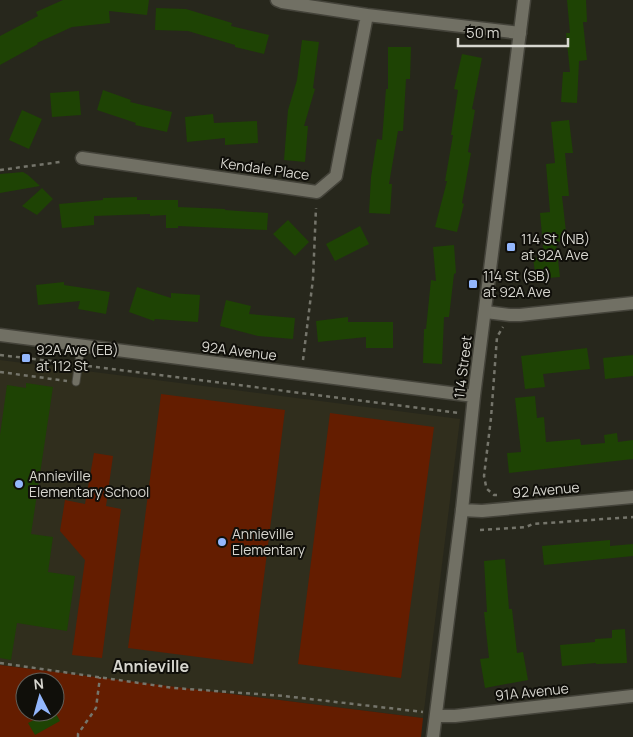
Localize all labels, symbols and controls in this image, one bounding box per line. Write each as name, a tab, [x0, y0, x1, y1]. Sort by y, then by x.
scale bar	[458, 15, 568, 47]
text: 50 m	[466, 22, 500, 43]
street label: Kendale Place	[219, 153, 311, 184]
place label: 114 St (NB) at 92A Ave	[521, 229, 590, 264]
marker: 114 St (NB) at 92A Ave	[505, 241, 517, 253]
place label: 114 St (SB) at 92A Ave	[483, 266, 551, 301]
marker: 114 St (SB) at 92A Ave	[467, 278, 479, 290]
street label: 114 Street	[449, 334, 476, 399]
street label: 92A Avenue	[200, 336, 278, 365]
place label: 92A Ave (EB) at 112 St	[36, 340, 119, 375]
marker: 92A Ave (EB) at 112 St	[20, 352, 32, 364]
place label: Annieville Elementary School	[29, 466, 149, 501]
street label: 92 Avenue	[512, 477, 580, 502]
marker: Annieville Elementary School	[13, 478, 25, 490]
place label: Annieville Elementary	[232, 524, 306, 559]
marker: Annieville Elementary	[216, 536, 228, 548]
district label: Annieville	[113, 655, 190, 677]
north arrow	[15, 672, 65, 722]
text: N	[33, 674, 45, 694]
street label: 91A Avenue	[494, 678, 570, 705]

